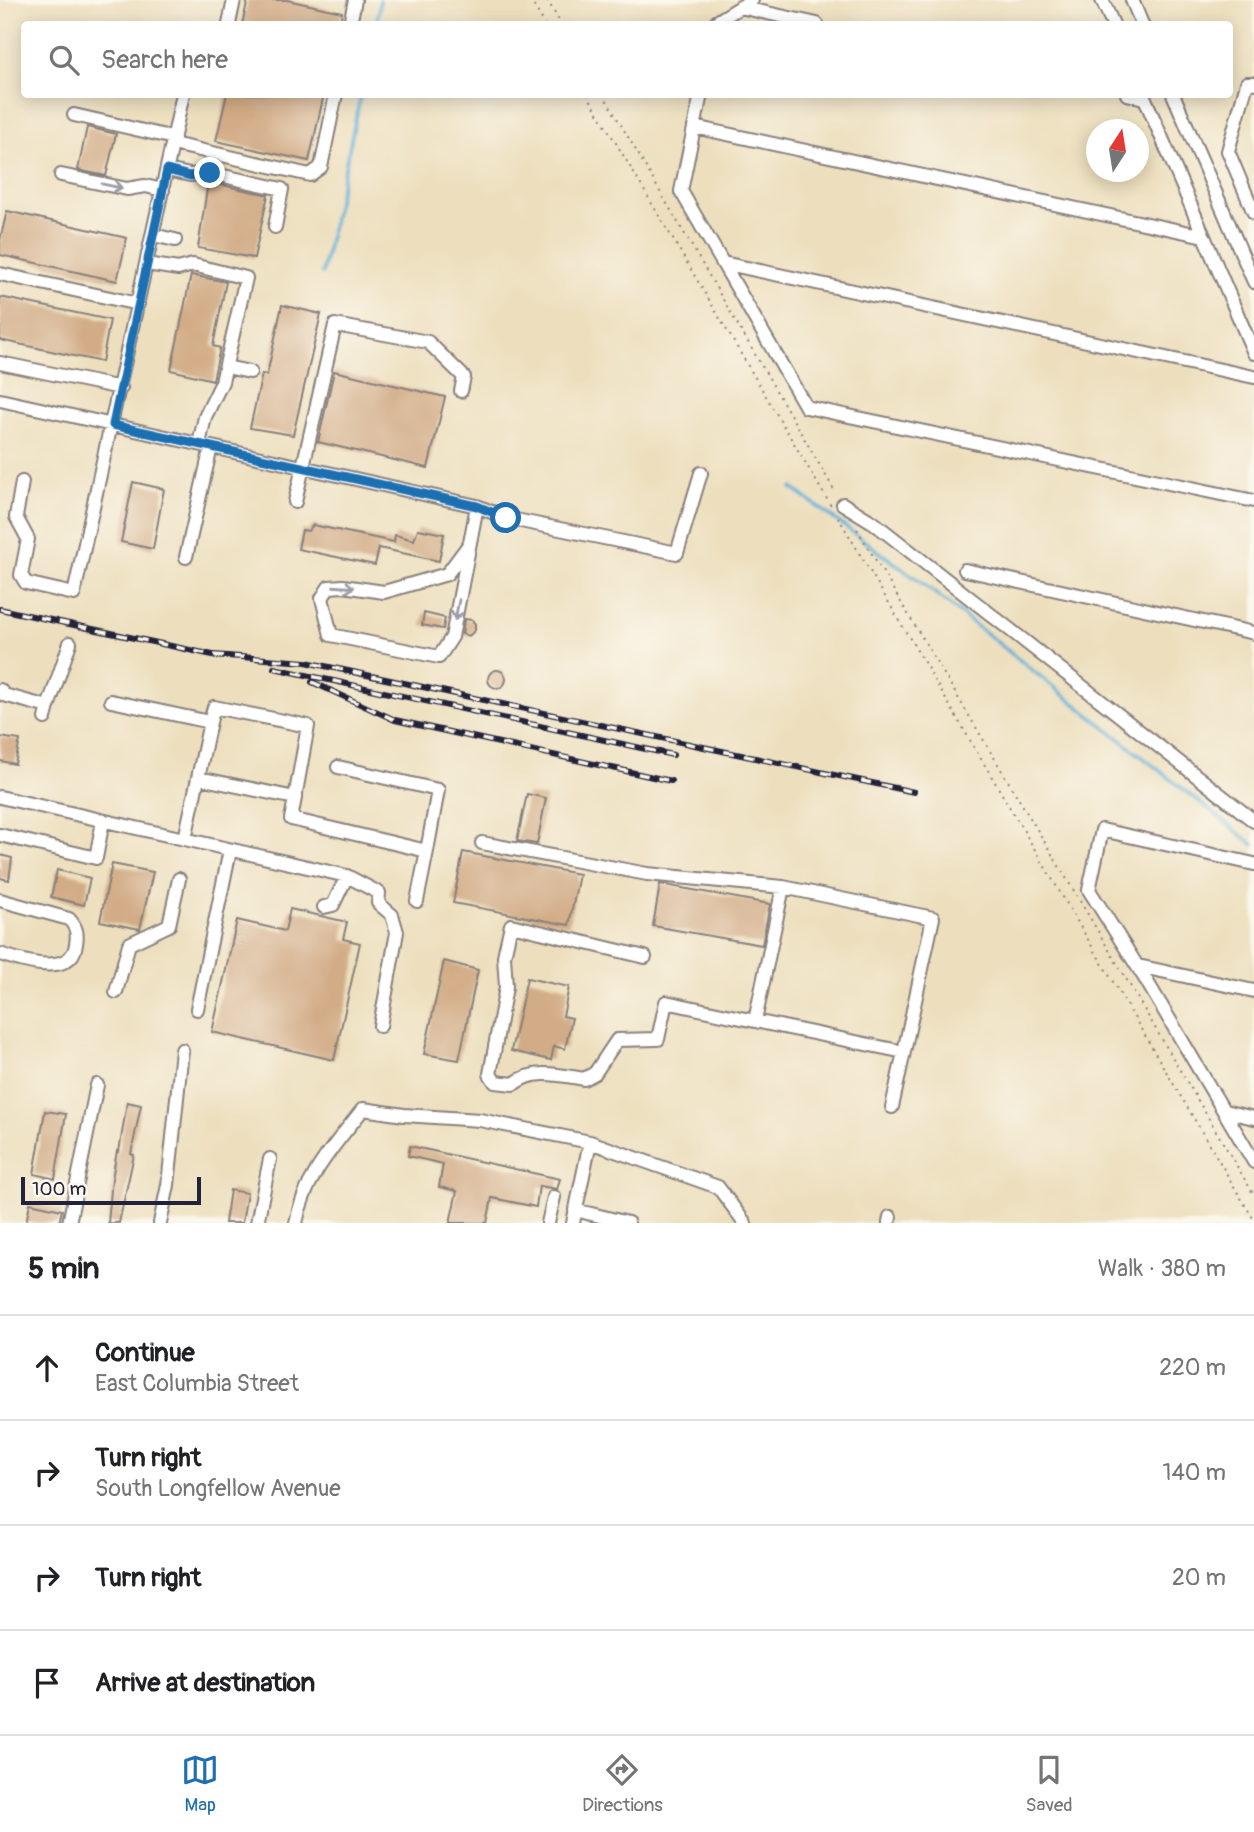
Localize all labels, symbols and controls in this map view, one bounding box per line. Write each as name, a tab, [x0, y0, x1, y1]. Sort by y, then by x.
search box	[21, 21, 1233, 98]
icon: search	[45, 41, 83, 79]
text: Search here	[101, 44, 228, 76]
north arrow	[1086, 119, 1149, 182]
route end	[194, 157, 225, 188]
one-way arrow	[100, 180, 123, 194]
route start	[490, 502, 521, 533]
one-way arrow	[332, 581, 355, 594]
one-way arrow	[449, 598, 463, 621]
scale bar	[21, 1174, 201, 1206]
text: 100 m	[32, 1177, 86, 1201]
text: 5 min	[28, 1250, 99, 1287]
text: Walk · 380 m	[1098, 1254, 1226, 1283]
text: Continue	[95, 1337, 195, 1369]
icon: ahead	[28, 1349, 66, 1387]
text: 220 m	[1159, 1353, 1226, 1382]
text: East Columbia Street	[95, 1369, 299, 1398]
text: Turn right	[95, 1442, 201, 1474]
icon: right	[28, 1454, 66, 1492]
text: 140 m	[1163, 1458, 1226, 1487]
text: South Longfellow Avenue	[95, 1474, 341, 1503]
icon: right	[28, 1559, 66, 1597]
text: Turn right	[95, 1562, 201, 1594]
text: 20 m	[1172, 1563, 1226, 1592]
icon: arrive	[28, 1664, 66, 1702]
text: Arrive at destination	[95, 1667, 315, 1699]
tab: Map	[181, 1751, 219, 1817]
tab: Directions	[582, 1751, 663, 1817]
tab: Saved	[1025, 1751, 1073, 1817]

